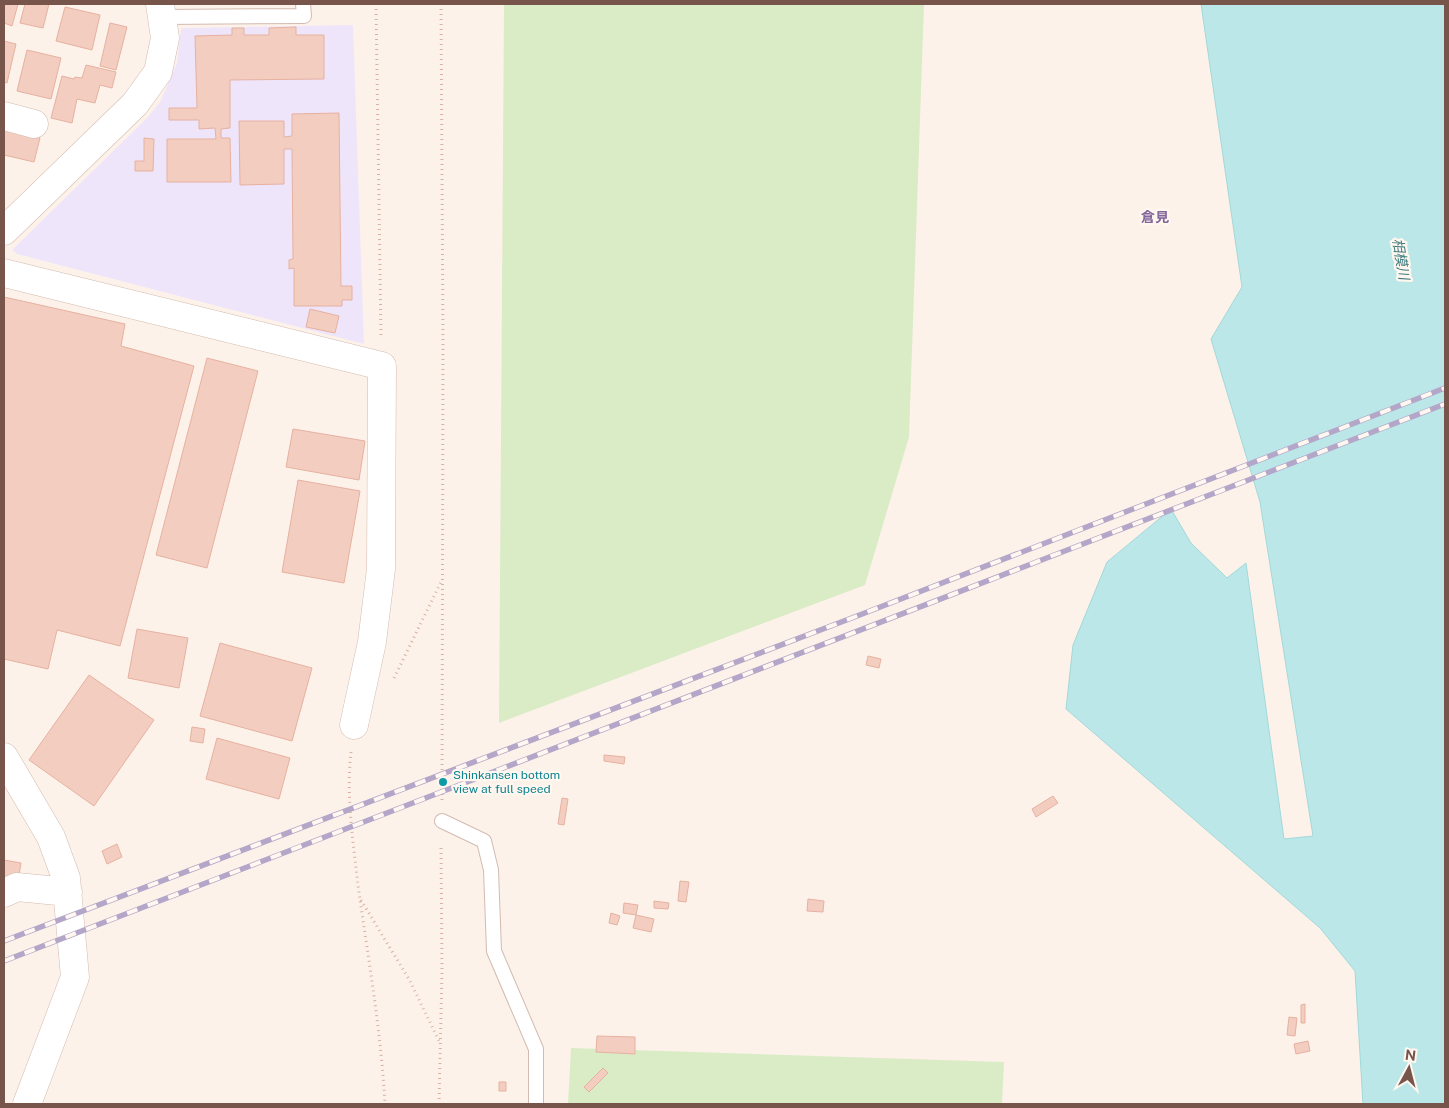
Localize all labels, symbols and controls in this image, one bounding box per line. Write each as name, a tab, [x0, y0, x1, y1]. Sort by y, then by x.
district label: 倉見	[1141, 209, 1169, 225]
water label: 相模川	[1389, 237, 1413, 283]
place label: Shinkansen bottom view at full speed	[453, 768, 560, 796]
marker: Shinkansen bottom view at full speed	[437, 776, 449, 788]
north arrow	[1384, 1043, 1434, 1093]
text: N	[1404, 1046, 1417, 1064]

